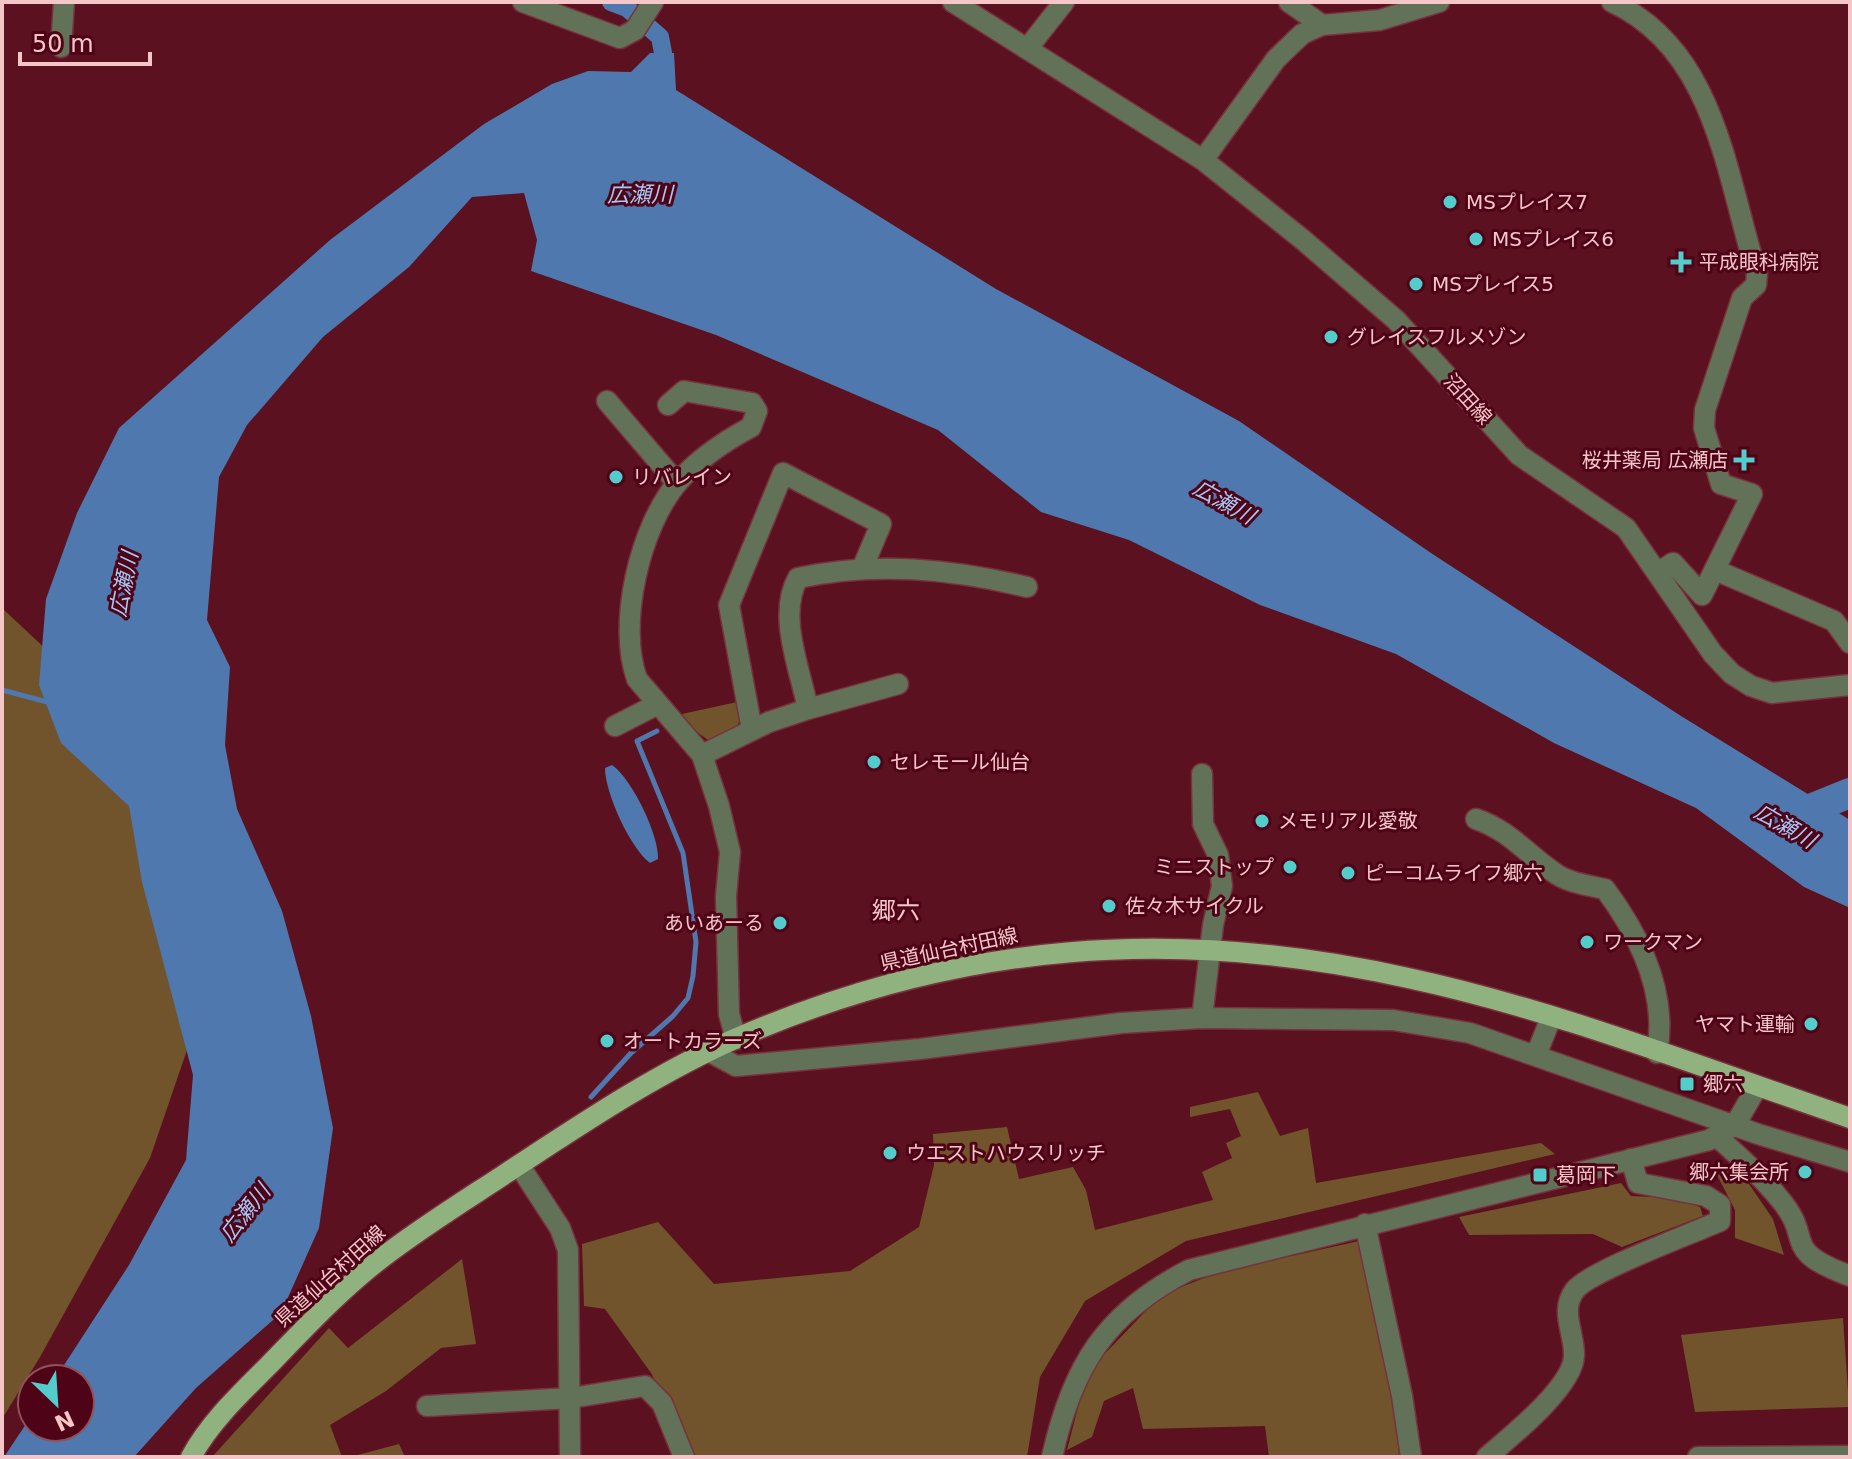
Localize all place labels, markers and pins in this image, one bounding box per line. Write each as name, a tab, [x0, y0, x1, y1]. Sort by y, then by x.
place label: MSプレイス7	[1466, 190, 1588, 214]
marker: MSプレイス7	[1441, 193, 1459, 211]
place label: MSプレイス6	[1492, 227, 1614, 251]
marker: MSプレイス6	[1467, 230, 1485, 248]
place label: 平成眼科病院	[1699, 250, 1819, 274]
marker: 平成眼科病院	[1670, 251, 1692, 273]
place label: MSプレイス5	[1432, 272, 1554, 296]
marker: MSプレイス5	[1407, 275, 1425, 293]
place label: グレイスフルメゾン	[1347, 325, 1526, 349]
marker: グレイスフルメゾン	[1322, 328, 1340, 346]
place label: 桜井薬局 広瀬店	[1582, 448, 1728, 472]
marker: 桜井薬局 広瀬店	[1735, 451, 1753, 469]
place label: リバレイン	[632, 465, 732, 489]
marker: リバレイン	[607, 468, 625, 486]
place label: セレモール仙台	[890, 750, 1030, 774]
marker: セレモール仙台	[865, 753, 883, 771]
place label: メモリアル愛敬	[1278, 809, 1418, 833]
marker: メモリアル愛敬	[1253, 812, 1271, 830]
place label: ミニストップ	[1154, 855, 1274, 879]
marker: ミニストップ	[1281, 858, 1299, 876]
place label: ピーコムライフ郷六	[1364, 861, 1543, 885]
marker: ピーコムライフ郷六	[1339, 864, 1357, 882]
place label: 佐々木サイクル	[1125, 894, 1264, 918]
marker: 佐々木サイクル	[1100, 897, 1118, 915]
place label: あいあーる	[664, 911, 764, 935]
marker: あいあーる	[771, 914, 789, 932]
place label: ワークマン	[1603, 930, 1703, 954]
marker: ワークマン	[1578, 933, 1596, 951]
place label: ヤマト運輸	[1695, 1012, 1795, 1036]
marker: ヤマト運輸	[1802, 1015, 1820, 1033]
place label: オートカラーズ	[623, 1029, 762, 1053]
marker: オートカラーズ	[598, 1032, 616, 1050]
place label: 郷六	[1703, 1072, 1743, 1096]
marker: 郷六	[1678, 1075, 1696, 1093]
place label: ウエストハウスリッチ	[906, 1141, 1106, 1165]
marker: ウエストハウスリッチ	[881, 1144, 899, 1162]
place label: 郷六集会所	[1689, 1160, 1789, 1184]
place label: 葛岡下	[1556, 1163, 1616, 1187]
marker: 郷六集会所	[1796, 1163, 1814, 1181]
marker: 葛岡下	[1531, 1166, 1549, 1184]

